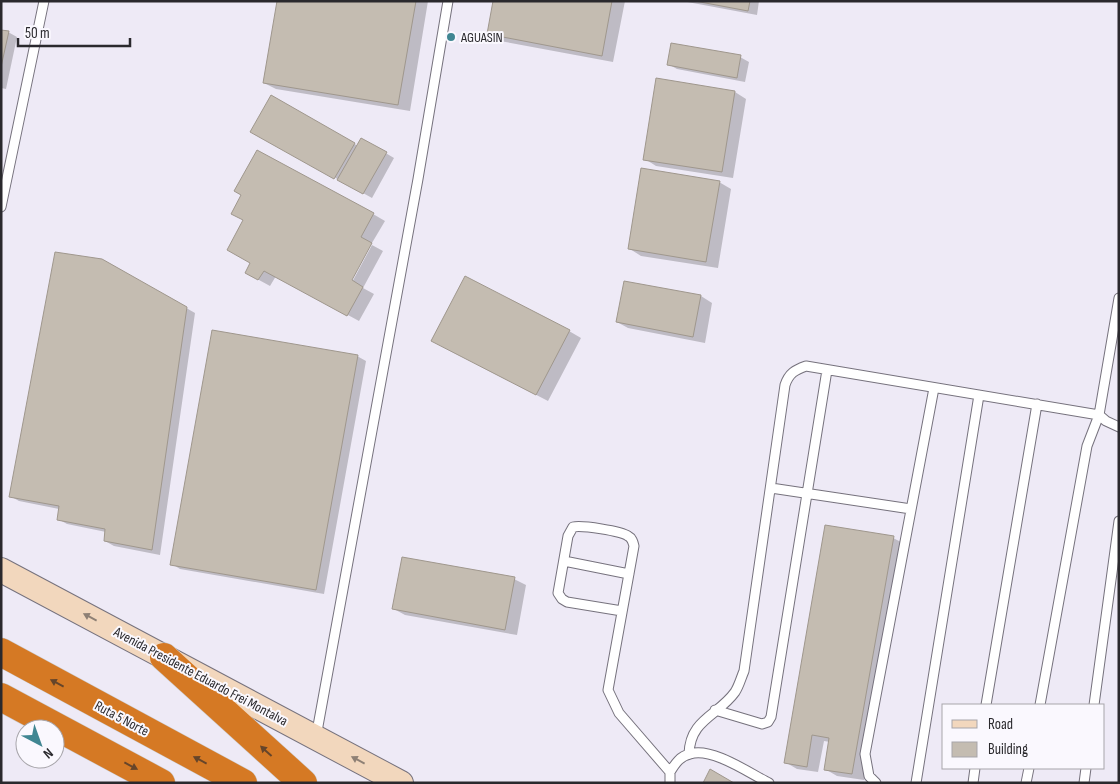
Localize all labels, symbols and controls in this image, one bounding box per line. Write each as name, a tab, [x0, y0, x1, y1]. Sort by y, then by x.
scale bar	[18, 15, 130, 47]
text: 50 m	[25, 24, 50, 43]
place label: AGUASIN	[460, 29, 503, 46]
marker: AGUASIN	[445, 31, 457, 43]
one-way arrow	[83, 613, 97, 621]
street label: Avenida Presidente Eduardo Frei Montalva	[110, 623, 291, 730]
one-way arrow	[51, 678, 64, 687]
street label: Ruta 5 Norte	[92, 697, 152, 740]
legend	[942, 704, 1105, 769]
text: Road	[988, 715, 1013, 734]
north arrow	[15, 719, 65, 769]
text: Building	[988, 740, 1028, 759]
text: N	[40, 745, 57, 762]
one-way arrow	[260, 745, 273, 756]
one-way arrow	[194, 755, 207, 764]
one-way arrow	[351, 756, 365, 764]
one-way arrow	[123, 762, 138, 770]

